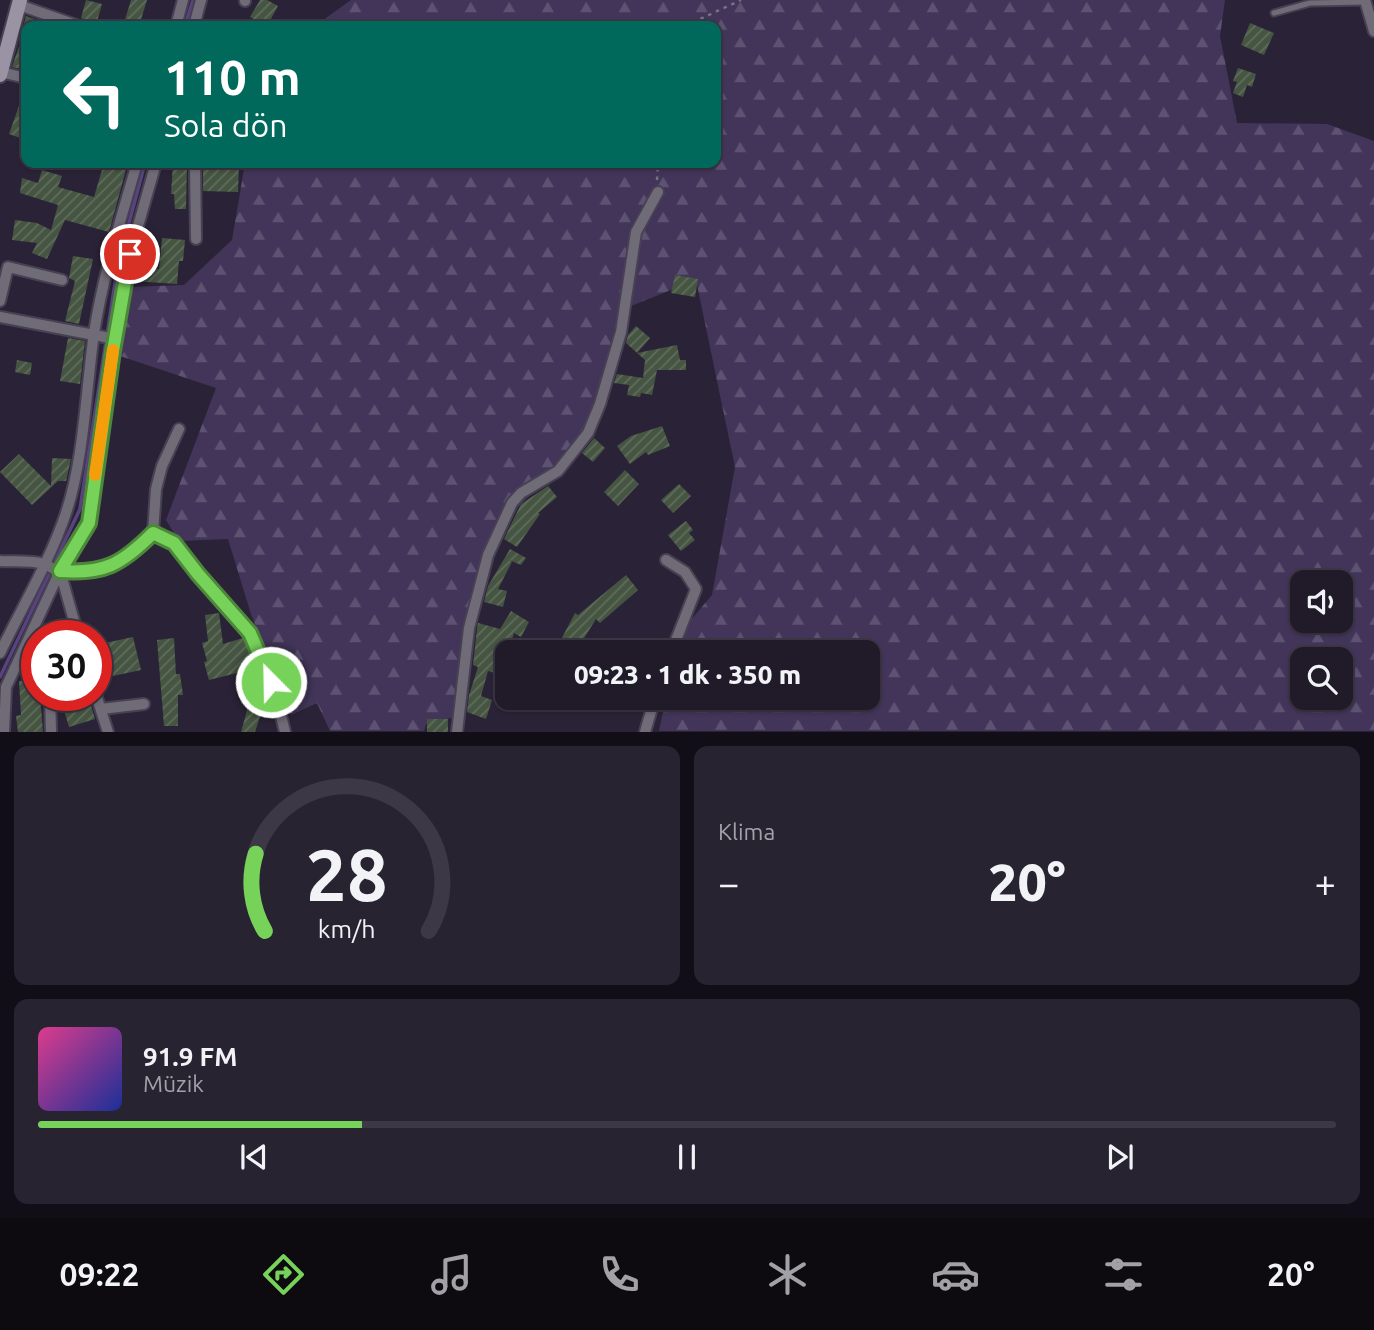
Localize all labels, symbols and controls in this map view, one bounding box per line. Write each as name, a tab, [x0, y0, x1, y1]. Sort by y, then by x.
icon: left	[49, 49, 140, 140]
text: 110 m	[164, 49, 301, 104]
text: Sola dön	[164, 107, 287, 143]
pin	[100, 224, 160, 284]
icon: arrive	[111, 235, 149, 273]
map controls	[1290, 570, 1353, 710]
button: sound	[1290, 570, 1353, 633]
speed limit sign: 30	[21, 620, 112, 711]
position arrow	[234, 645, 308, 719]
button: search	[1290, 647, 1353, 710]
text: 09:23 · 1 dk · 350 m	[574, 660, 801, 689]
text: Klima	[718, 819, 775, 844]
text: 28	[306, 834, 388, 916]
text: 20°	[988, 853, 1066, 911]
text: −	[718, 862, 739, 904]
text: +	[1315, 862, 1336, 904]
text: km/h	[318, 915, 376, 943]
text: 91.9 FM	[143, 1042, 237, 1071]
text: Müzik	[143, 1071, 204, 1096]
icon: previous	[235, 1138, 273, 1176]
icon: pause	[668, 1138, 706, 1176]
icon: next	[1101, 1138, 1139, 1176]
icon: directions	[259, 1250, 308, 1299]
icon: music	[427, 1250, 476, 1299]
icon: phone	[595, 1250, 644, 1299]
icon: climate	[763, 1250, 812, 1299]
icon: car	[931, 1250, 980, 1299]
icon: filters	[1099, 1250, 1148, 1299]
text: 09:22	[60, 1256, 140, 1292]
text: 20°	[1267, 1256, 1314, 1292]

